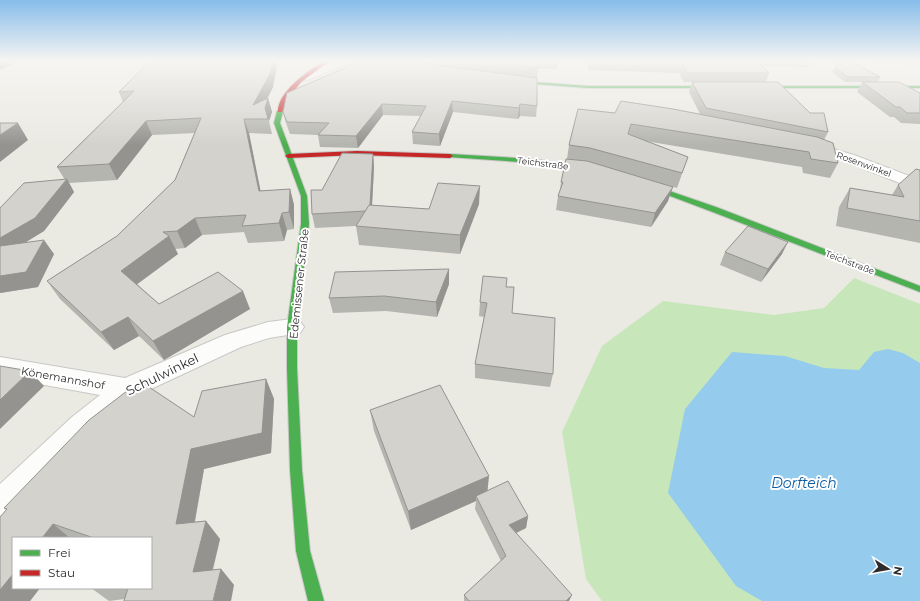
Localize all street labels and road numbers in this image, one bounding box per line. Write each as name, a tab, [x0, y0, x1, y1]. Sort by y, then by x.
street label: Rosenwinkel	[835, 149, 893, 179]
street label: Teichstraße	[517, 154, 570, 172]
street label: Edemissener Straße	[286, 228, 312, 340]
street label: Teichstraße	[824, 248, 877, 277]
street label: Schulwinkel	[123, 350, 201, 398]
street label: Könemannshof	[20, 364, 107, 392]

